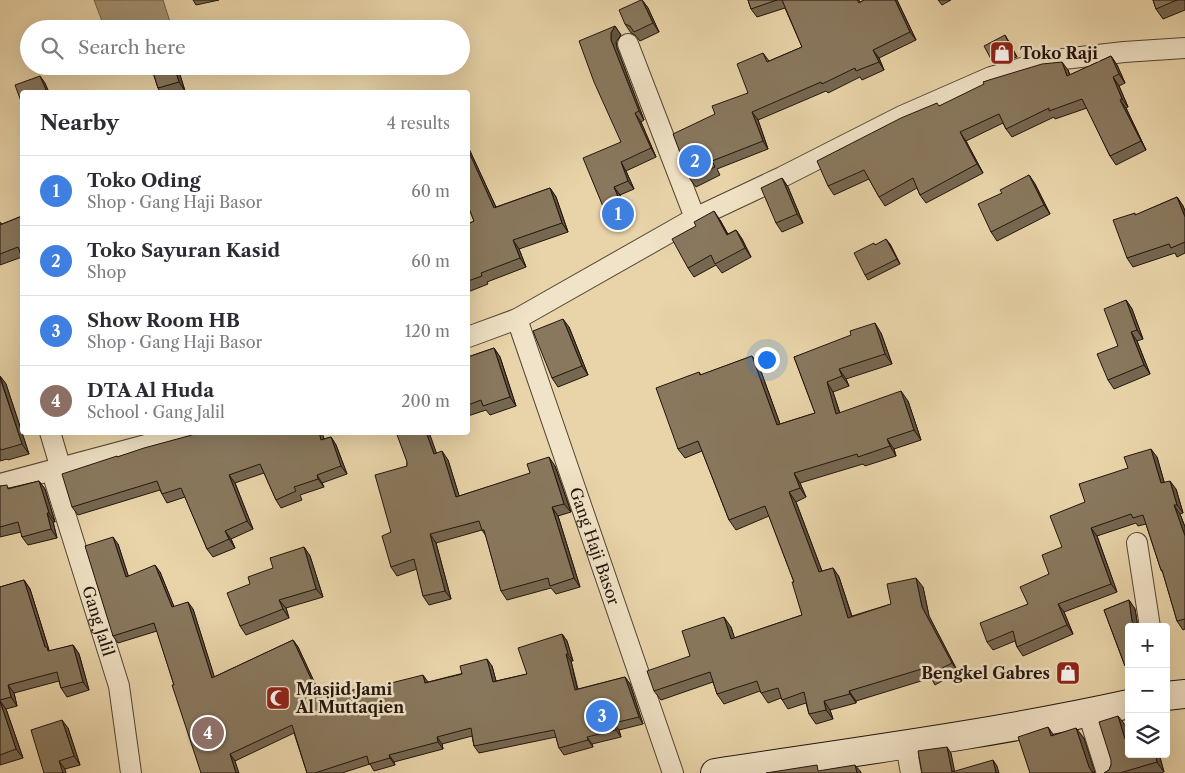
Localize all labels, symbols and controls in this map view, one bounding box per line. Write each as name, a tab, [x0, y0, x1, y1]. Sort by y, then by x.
search box	[20, 20, 470, 75]
icon: search	[38, 34, 66, 62]
text: Search here	[78, 36, 186, 59]
shop icon: Toko Raji	[989, 40, 1015, 66]
place label: Toko Raji	[1020, 43, 1098, 63]
text: Nearby	[40, 110, 119, 135]
text: 4 results	[387, 113, 450, 133]
pin: 2	[679, 142, 711, 180]
text: Toko Oding	[87, 169, 201, 192]
text: 1	[52, 181, 60, 201]
text: 60 m	[411, 181, 450, 201]
text: Shop · Gang Haji Basor	[87, 192, 262, 212]
pin: 1	[602, 195, 634, 233]
text: Toko Sayuran Kasid	[87, 239, 280, 262]
text: 2	[51, 251, 61, 271]
text: 60 m	[411, 251, 450, 271]
text: Shop	[87, 262, 126, 282]
text: Show Room HB	[87, 309, 240, 332]
text: 3	[51, 321, 61, 341]
text: 120 m	[405, 321, 450, 341]
text: Shop · Gang Haji Basor	[87, 332, 262, 352]
your location	[754, 347, 780, 373]
text: DTA Al Huda	[87, 379, 214, 402]
text: 4	[51, 391, 61, 411]
text: 200 m	[401, 391, 450, 411]
text: School · Gang Jalil	[87, 402, 225, 422]
street label: Gang Haji Basor	[566, 485, 625, 608]
street label: Gang Jalil	[78, 583, 119, 659]
map controls	[1125, 623, 1170, 758]
button: +	[1125, 623, 1170, 668]
shop icon: Bengkel Gabres	[1055, 660, 1081, 686]
place label: Bengkel Gabres	[921, 663, 1050, 683]
button: −	[1125, 668, 1170, 713]
place label: Masjid Jami Al Muttaqien	[295, 679, 404, 717]
mosque icon: Masjid Jami Al Muttaqien	[265, 685, 291, 711]
pin: 3	[586, 697, 618, 735]
button: layers	[1125, 713, 1170, 758]
pin: 4	[192, 714, 224, 752]

